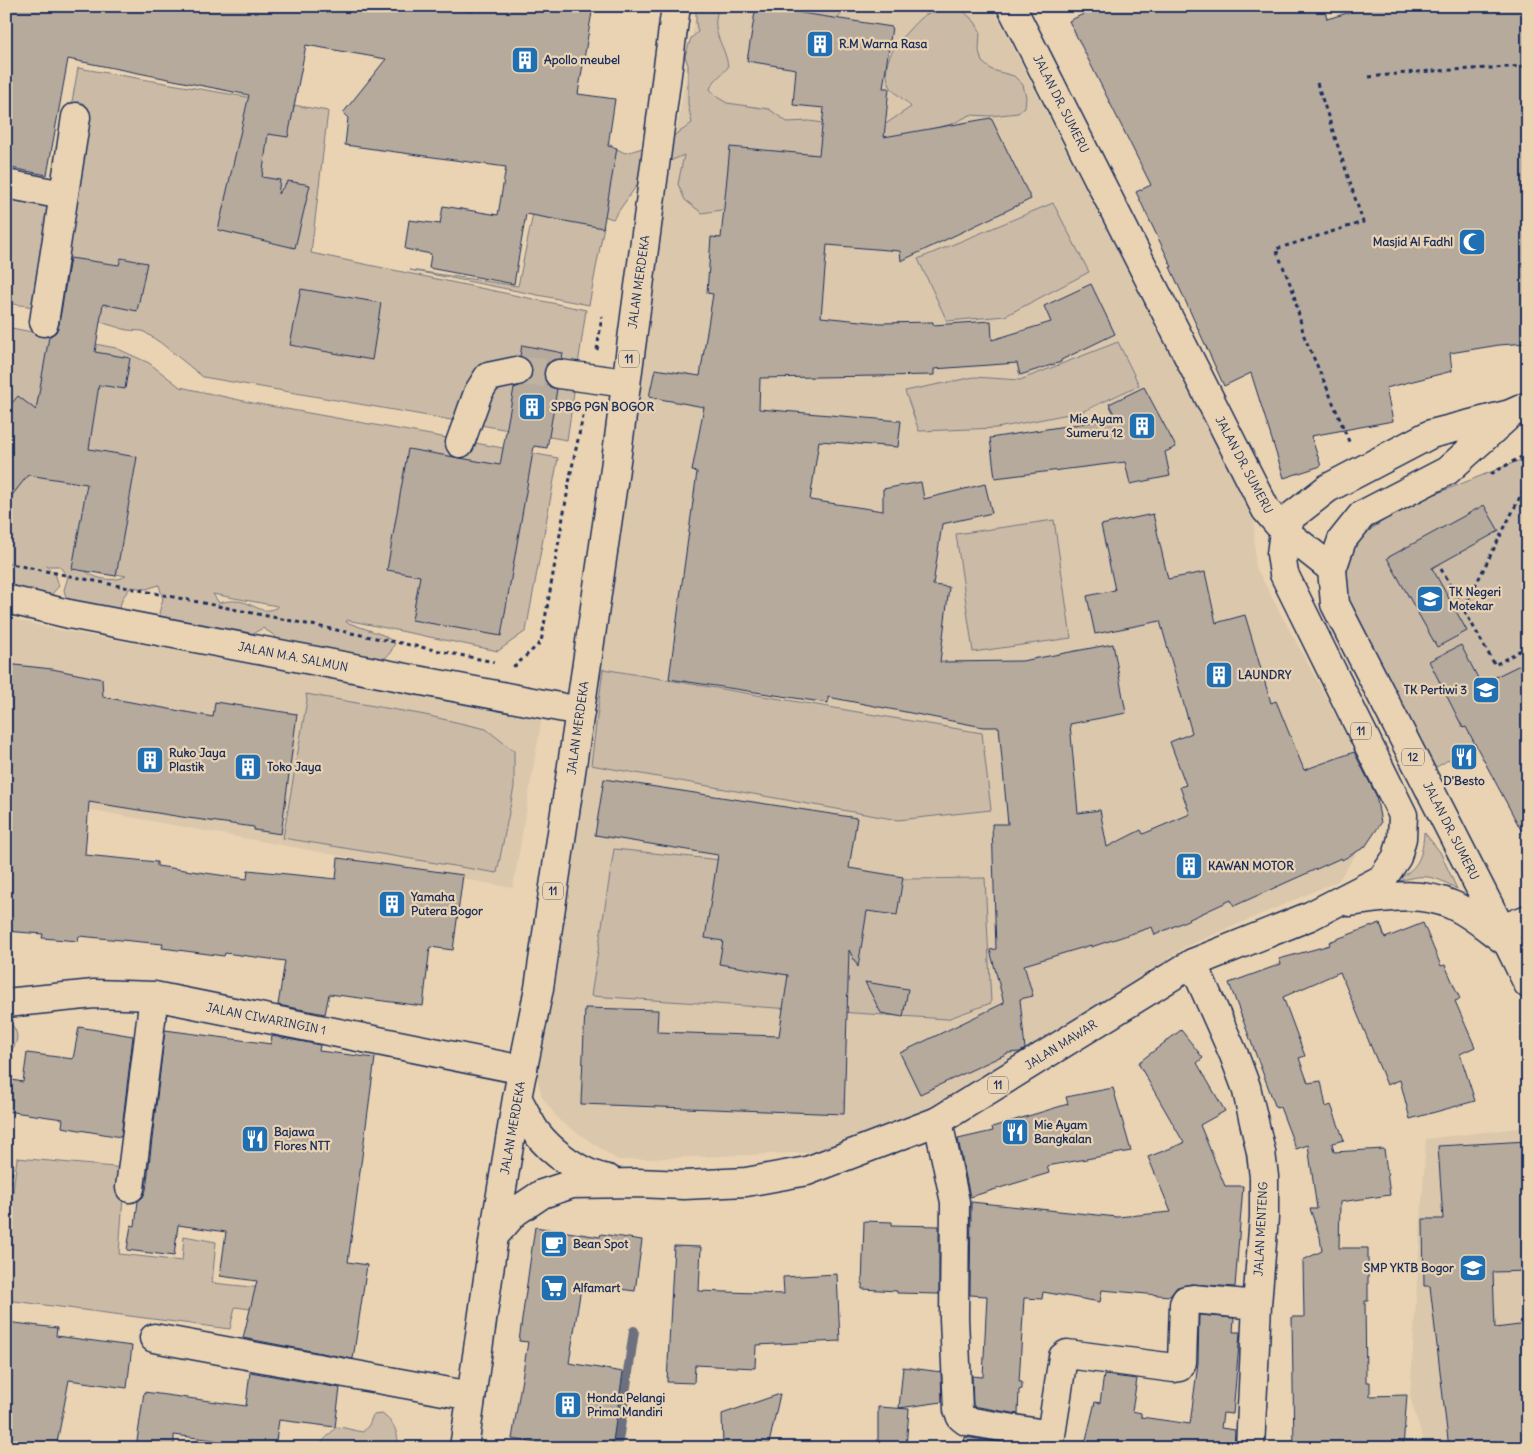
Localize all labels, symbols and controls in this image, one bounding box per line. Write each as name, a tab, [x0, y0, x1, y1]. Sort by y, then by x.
building icon: R.M Warna Rasa	[805, 29, 835, 59]
place label: R.M Warna Rasa	[839, 36, 928, 51]
building icon: Apollo meubel	[510, 45, 540, 75]
place label: Apollo meubel	[544, 52, 620, 68]
street label: JALAN DR. SUMERU	[1030, 52, 1093, 155]
mosque icon: Masjid Al Fadhl	[1457, 227, 1487, 257]
street label: JALAN MERDEKA	[625, 234, 653, 330]
place label: Masjid Al Fadhl	[1373, 234, 1453, 249]
road number: 11	[619, 350, 639, 368]
building icon: SPBG PGN BOGOR	[517, 392, 547, 422]
place label: SPBG PGN BOGOR	[551, 399, 654, 414]
place label: Mie Ayam Sumeru 12	[1066, 411, 1123, 440]
building icon: Mie Ayam Sumeru 12	[1127, 411, 1157, 441]
street label: JALAN DR. SUMERU	[1212, 413, 1276, 516]
school or university icon: TK Negeri Motekar	[1415, 584, 1445, 614]
place label: TK Negeri Motekar	[1449, 584, 1501, 613]
street label: JALAN M.A. SALMUN	[237, 638, 349, 675]
building icon: LAUNDRY	[1204, 660, 1234, 690]
place label: LAUNDRY	[1238, 667, 1292, 682]
school or university icon: TK Pertiwi 3	[1471, 675, 1501, 705]
street label: JALAN MERDEKA	[564, 680, 592, 776]
place label: TK Pertiwi 3	[1404, 682, 1467, 697]
road number: 11	[1351, 722, 1371, 739]
restaurant icon: D'Besto	[1449, 742, 1479, 772]
building icon: Ruko Jaya Plastik	[135, 745, 165, 775]
place label: Ruko Jaya Plastik	[169, 745, 226, 774]
road number: 12	[1402, 749, 1424, 766]
building icon: Toko Jaya	[233, 752, 263, 782]
place label: Toko Jaya	[267, 759, 322, 775]
place label: D'Besto	[1443, 773, 1485, 788]
street label: JALAN DR. SUMERU	[1420, 779, 1483, 882]
building icon: KAWAN MOTOR	[1174, 851, 1204, 881]
place label: KAWAN MOTOR	[1208, 858, 1294, 873]
road number: 11	[543, 882, 563, 899]
building icon: Yamaha Putera Bogor	[377, 889, 407, 919]
place label: Yamaha Putera Bogor	[410, 889, 483, 919]
street label: JALAN CIWARINGIN 1	[205, 1000, 327, 1037]
street label: JALAN MAWAR	[1022, 1016, 1100, 1073]
road number: 11	[988, 1076, 1008, 1094]
street label: JALAN MERDEKA	[497, 1080, 528, 1176]
restaurant icon: Mie Ayam Bangkalan	[1000, 1117, 1030, 1147]
place label: Mie Ayam Bangkalan	[1034, 1117, 1092, 1147]
restaurant icon: Bajawa Flores NTT	[240, 1124, 270, 1154]
place label: Bajawa Flores NTT	[274, 1124, 331, 1153]
street label: JALAN MENTENG	[1251, 1181, 1270, 1277]
cafe icon: Bean Spot	[539, 1229, 569, 1259]
place label: Bean Spot	[573, 1236, 629, 1252]
school or university icon: SMP YKTB Bogor	[1458, 1253, 1488, 1283]
place label: SMP YKTB Bogor	[1364, 1260, 1454, 1276]
supermarket icon: Alfamart	[539, 1273, 569, 1303]
place label: Alfamart	[573, 1280, 621, 1295]
building icon: Honda Pelangi Prima Mandiri	[553, 1390, 583, 1420]
place label: Honda Pelangi Prima Mandiri	[587, 1390, 665, 1419]

